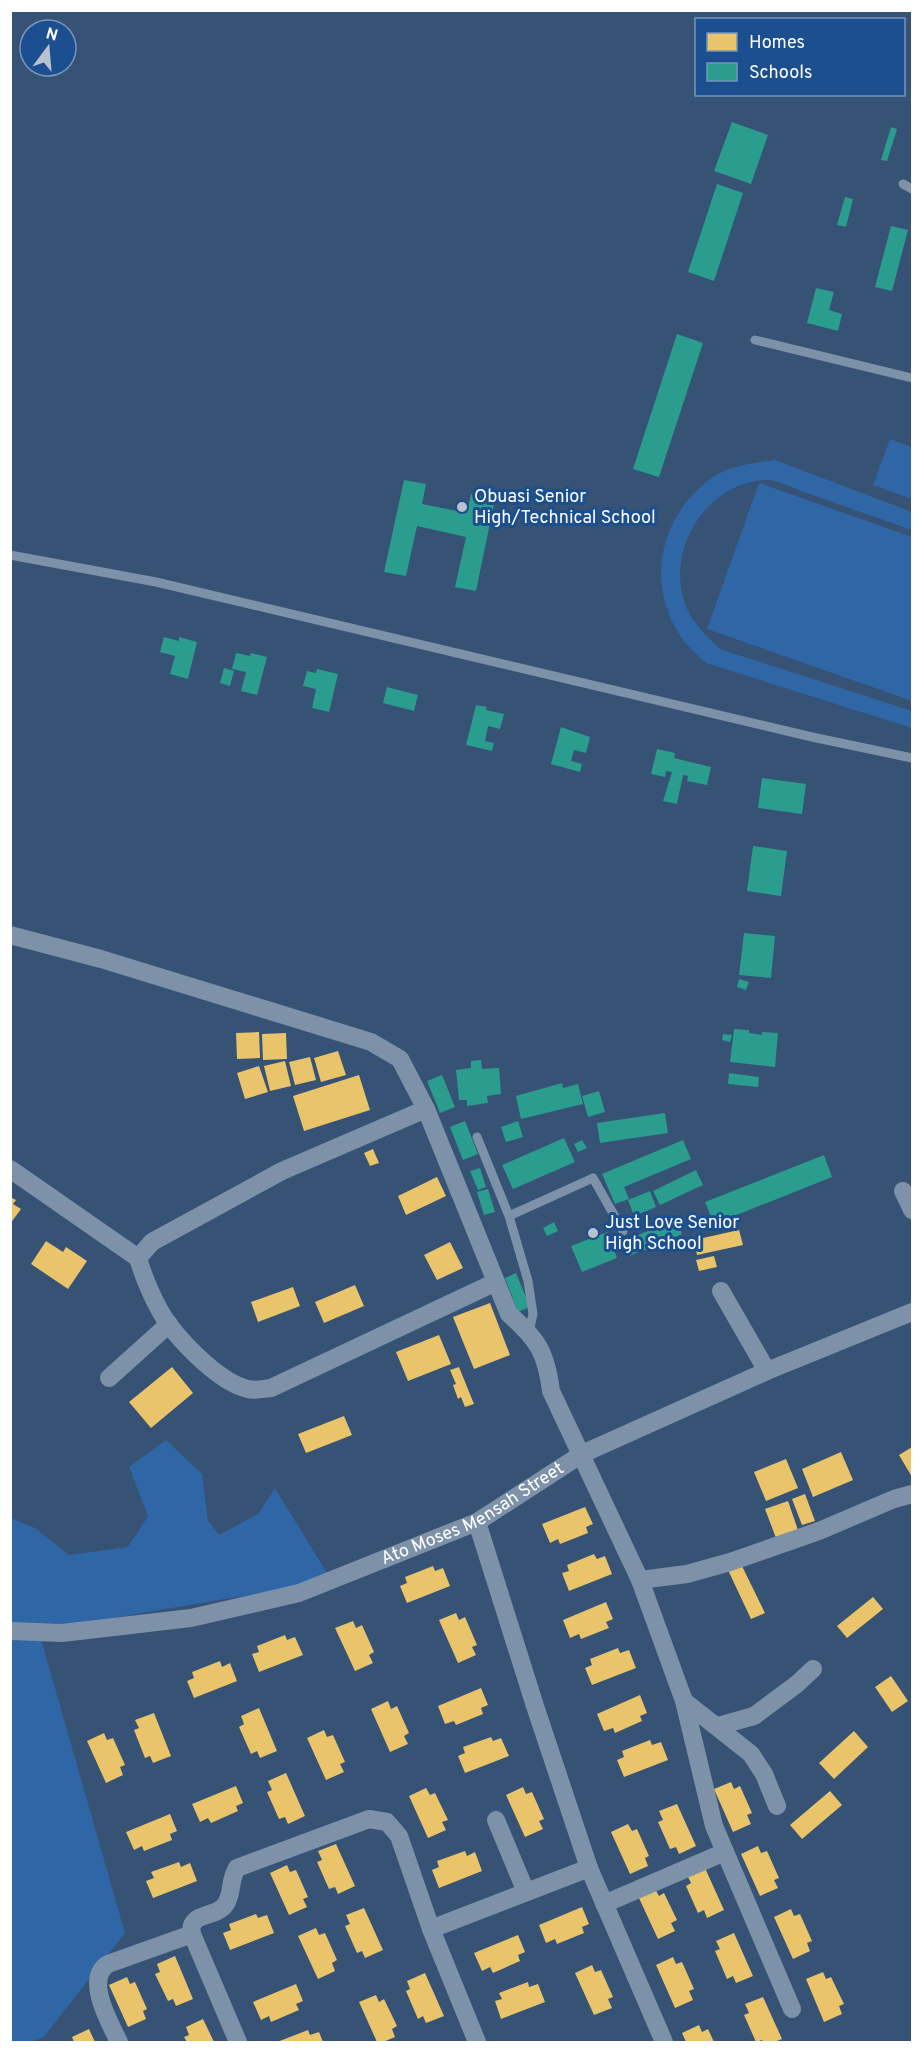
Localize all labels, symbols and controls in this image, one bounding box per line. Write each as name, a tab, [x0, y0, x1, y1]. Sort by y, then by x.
north arrow	[18, 18, 78, 78]
legend	[695, 18, 905, 96]
text: N	[43, 24, 60, 47]
text: Homes	[749, 32, 805, 55]
text: Schools	[749, 62, 812, 85]
place label: Obuasi Senior High/Technical School	[474, 486, 656, 530]
marker: Obuasi Senior High/Technical School	[455, 500, 469, 514]
place label: Just Love Senior High School	[605, 1212, 739, 1256]
marker: Just Love Senior High School	[586, 1226, 600, 1240]
street label: Ato Moses Mensah Street	[378, 1457, 569, 1571]

